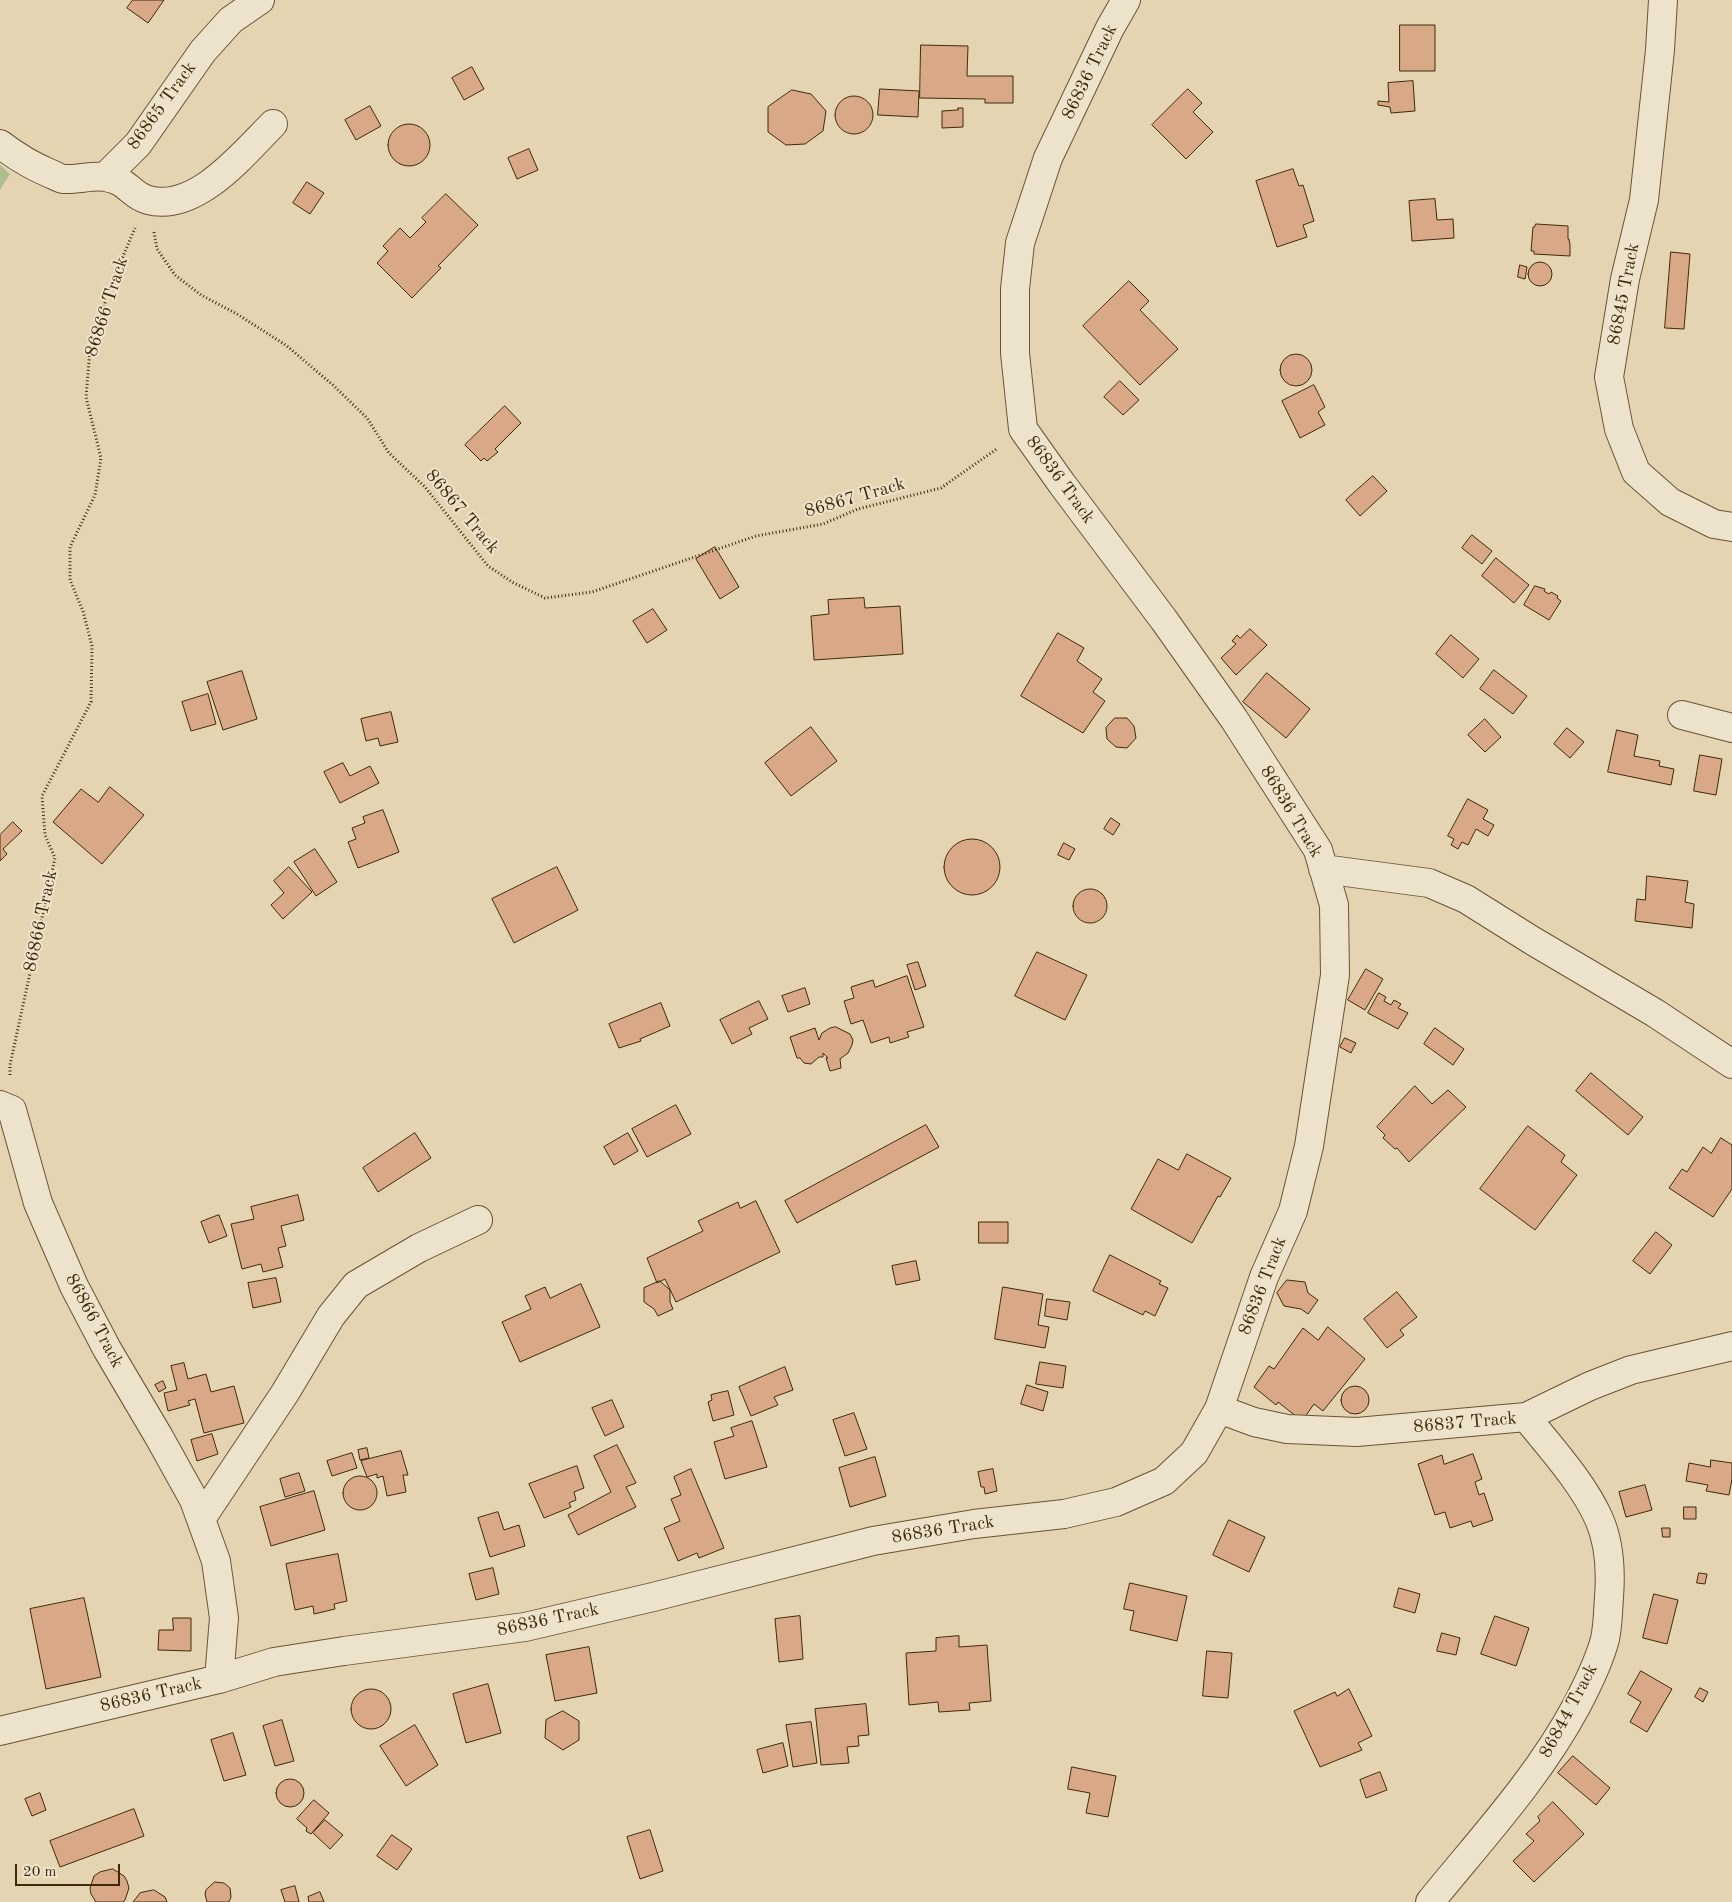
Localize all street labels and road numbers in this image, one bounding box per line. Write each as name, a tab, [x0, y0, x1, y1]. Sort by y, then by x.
street label: 86836 Track	[1058, 21, 1122, 123]
street label: 86865 Track	[123, 58, 201, 154]
street label: 86845 Track	[1604, 241, 1644, 347]
street label: 86866 Track	[81, 254, 133, 360]
street label: 86836 Track	[1021, 432, 1099, 528]
street label: 86867 Track	[420, 465, 504, 559]
street label: 86867 Track	[802, 473, 908, 523]
street label: 86836 Track	[1255, 762, 1327, 862]
street label: 86866 Track	[20, 868, 62, 974]
street label: 86836 Track	[1234, 1234, 1292, 1338]
street label: 86866 Track	[60, 1270, 128, 1372]
street label: 86837 Track	[1412, 1408, 1518, 1438]
street label: 86836 Track	[890, 1511, 996, 1549]
street label: 86836 Track	[495, 1599, 601, 1641]
street label: 86844 Track	[1535, 1660, 1603, 1762]
street label: 86836 Track	[98, 1673, 204, 1717]

